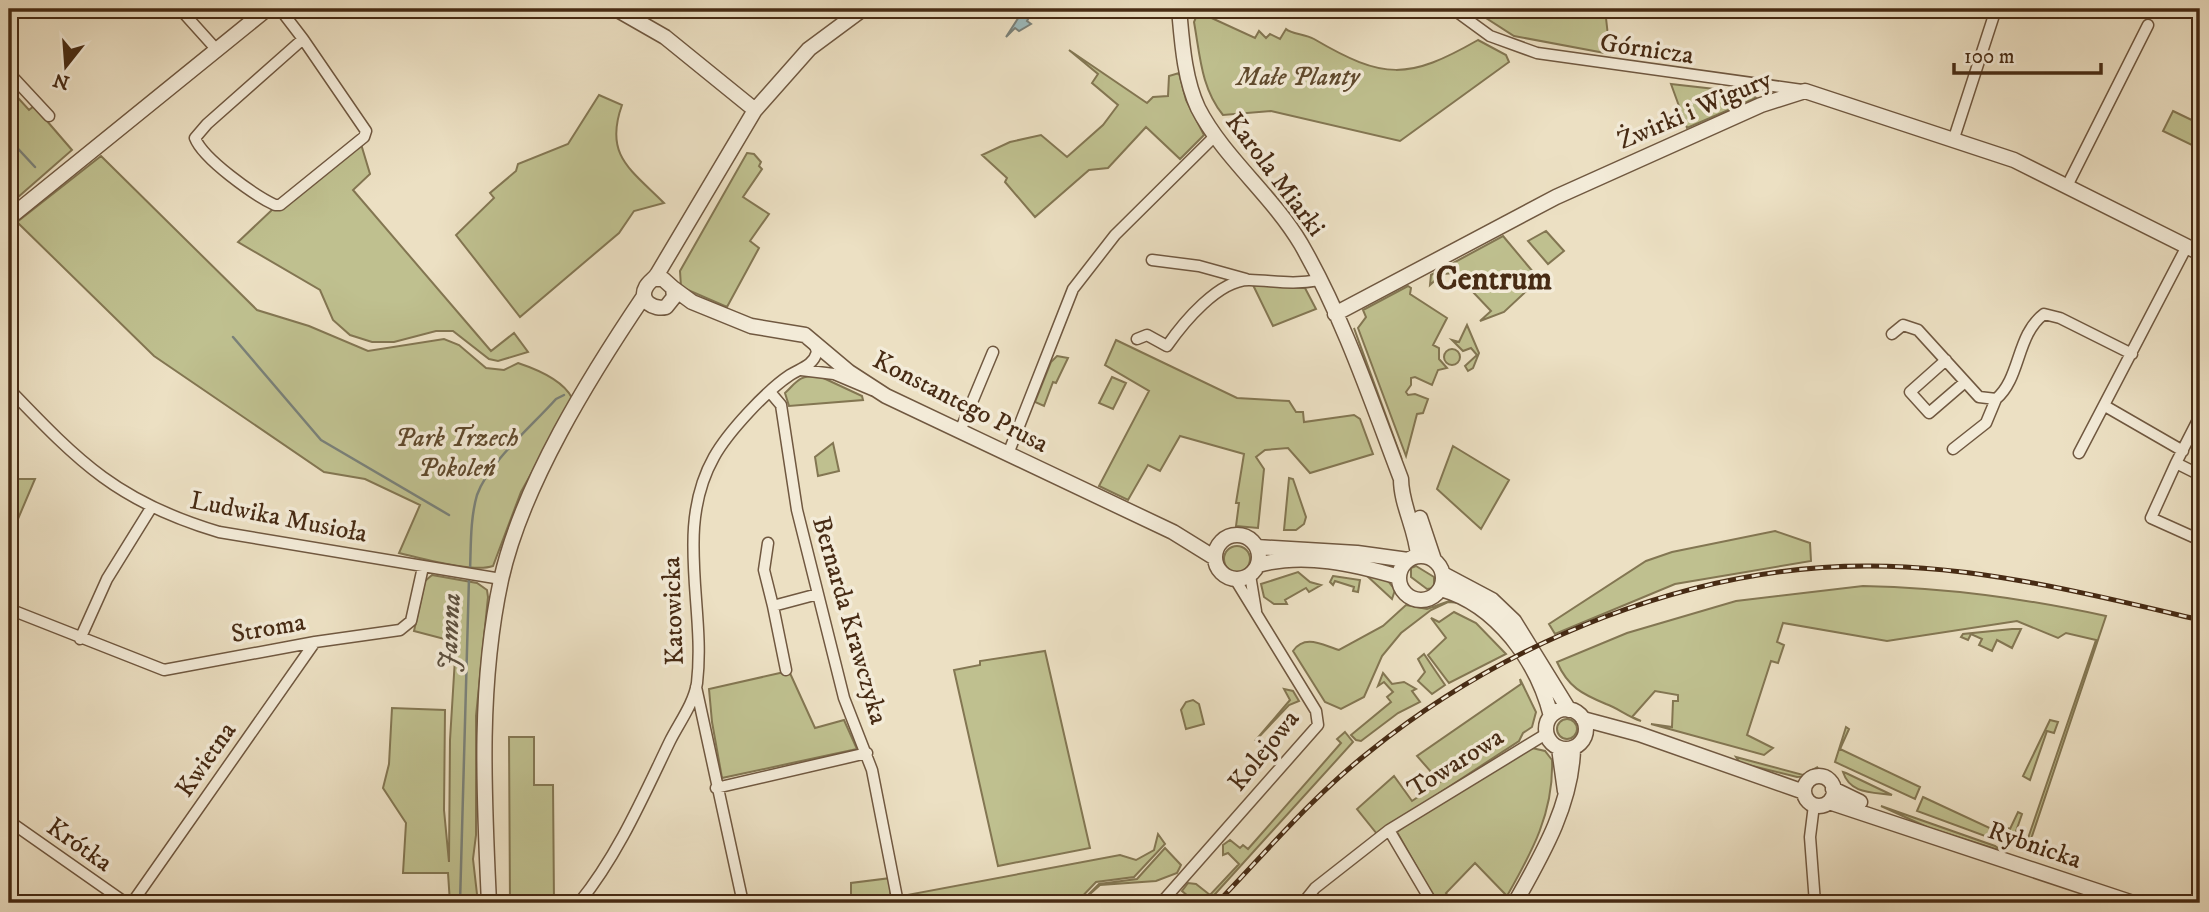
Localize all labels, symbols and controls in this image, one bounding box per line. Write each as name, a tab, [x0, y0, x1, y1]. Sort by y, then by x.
street label: Górnicza	[1598, 27, 1696, 72]
north arrow	[32, 32, 102, 102]
scale bar	[1954, 32, 2100, 76]
text: 100 m	[1964, 44, 2015, 70]
park label: Małe Planty	[1234, 61, 1361, 94]
street label: Żwirki i Wigury	[1613, 63, 1777, 158]
text: N	[50, 67, 72, 94]
street label: Karola Miarki	[1218, 106, 1332, 243]
district label: Centrum	[1436, 259, 1552, 300]
street label: Konstantego Prusa	[867, 344, 1054, 461]
park label: Park Trzech Pokoleń	[395, 422, 519, 485]
street label: Ludwika Musioła	[187, 484, 370, 551]
street label: Bernarda Krawczyka	[804, 513, 895, 728]
street label: Katowicka	[655, 556, 692, 666]
water label: Jamna	[430, 592, 469, 672]
street label: Stroma	[229, 606, 308, 651]
street label: Kolejowa	[1221, 703, 1307, 798]
street label: Kwietna	[168, 716, 244, 804]
street label: Towarowa	[1402, 721, 1510, 806]
street label: Krótka	[40, 811, 118, 880]
street label: Rybnicka	[1983, 814, 2086, 877]

